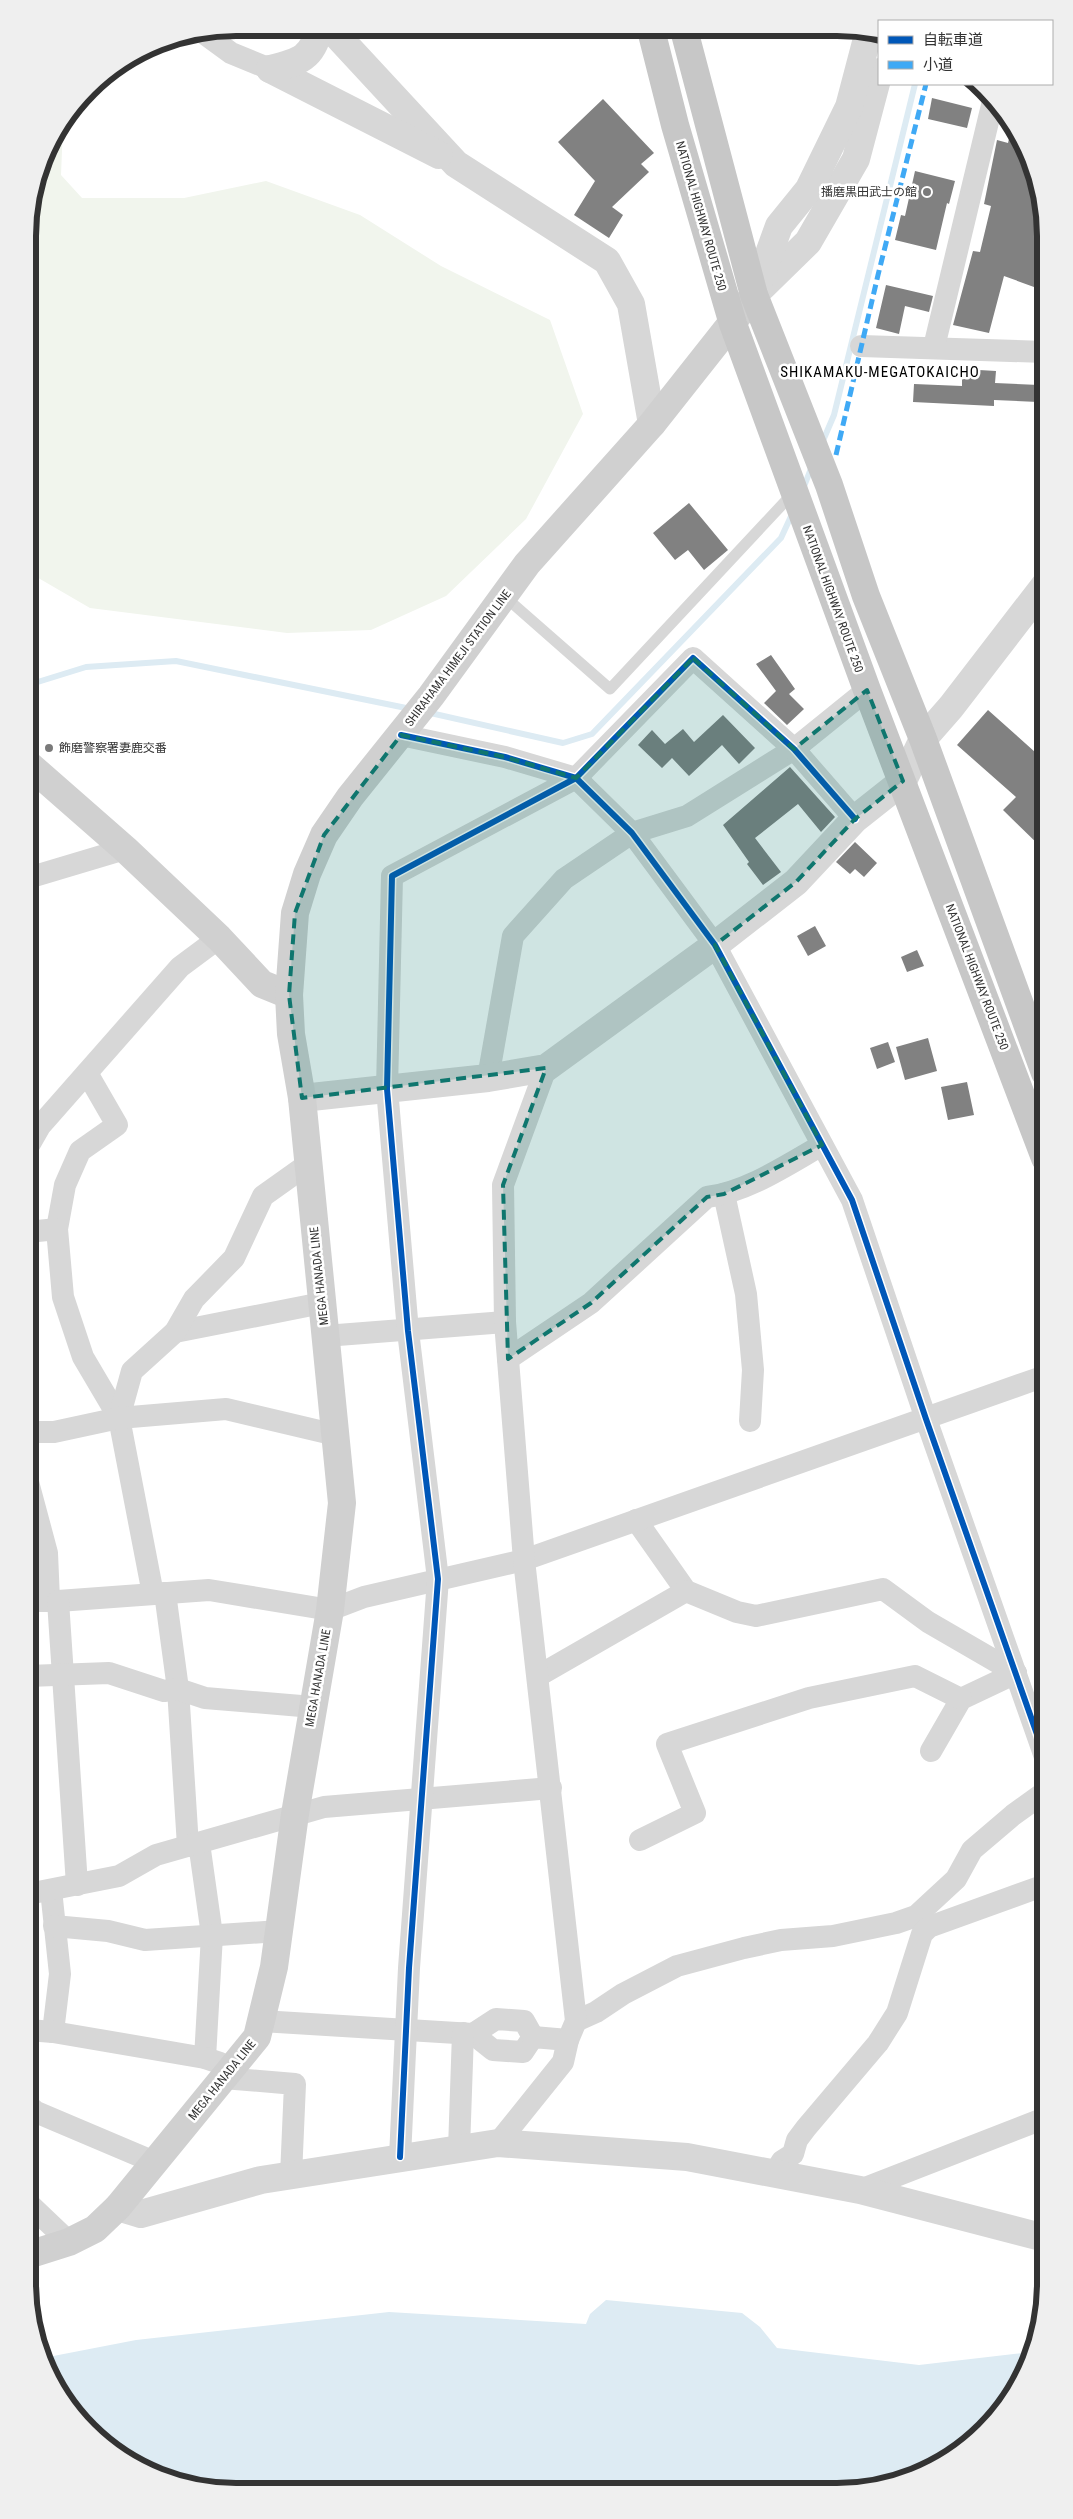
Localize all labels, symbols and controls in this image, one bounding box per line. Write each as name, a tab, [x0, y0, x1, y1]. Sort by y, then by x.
legend	[878, 20, 1053, 85]
text: 自転車道	[923, 31, 983, 49]
text: 小道	[923, 56, 953, 74]
street label: NATIONAL HIGHWAY ROUTE 250	[673, 139, 729, 293]
place label: 播磨黒田武士の館	[821, 185, 917, 199]
marker: 播磨黒田武士の館	[921, 186, 933, 198]
district label: SHIKAMAKU-MEGATOKAICHO	[780, 363, 980, 381]
street label: NATIONAL HIGHWAY ROUTE 250	[800, 524, 866, 674]
street label: SHIRAHAMA HIMEJI STATION LINE	[402, 587, 514, 729]
place label: 飾磨警察署妻鹿交番	[59, 741, 167, 755]
marker: 飾磨警察署妻鹿交番	[43, 742, 55, 754]
street label: NATIONAL HIGHWAY ROUTE 250	[943, 902, 1011, 1052]
street label: MEGA HANADA LINE	[307, 1226, 331, 1326]
street label: MEGA HANADA LINE	[302, 1628, 334, 1728]
street label: MEGA HANADA LINE	[185, 2037, 259, 2123]

